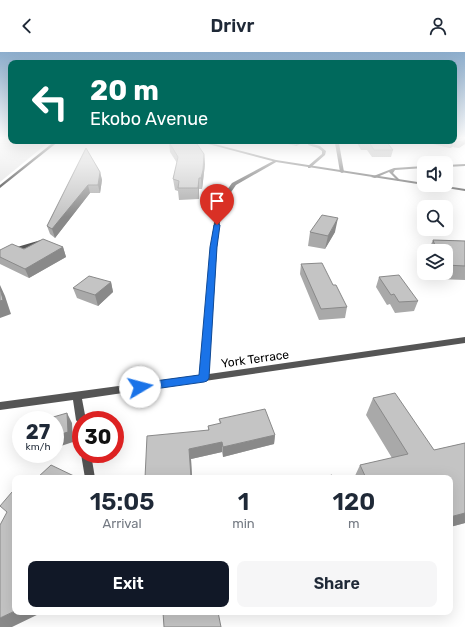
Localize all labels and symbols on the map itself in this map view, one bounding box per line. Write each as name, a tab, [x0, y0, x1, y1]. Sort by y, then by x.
pin	[200, 184, 234, 225]
street label: York Terrace	[220, 347, 290, 371]
position arrow	[119, 366, 161, 408]
speed limit sign: 30	[72, 411, 124, 463]

